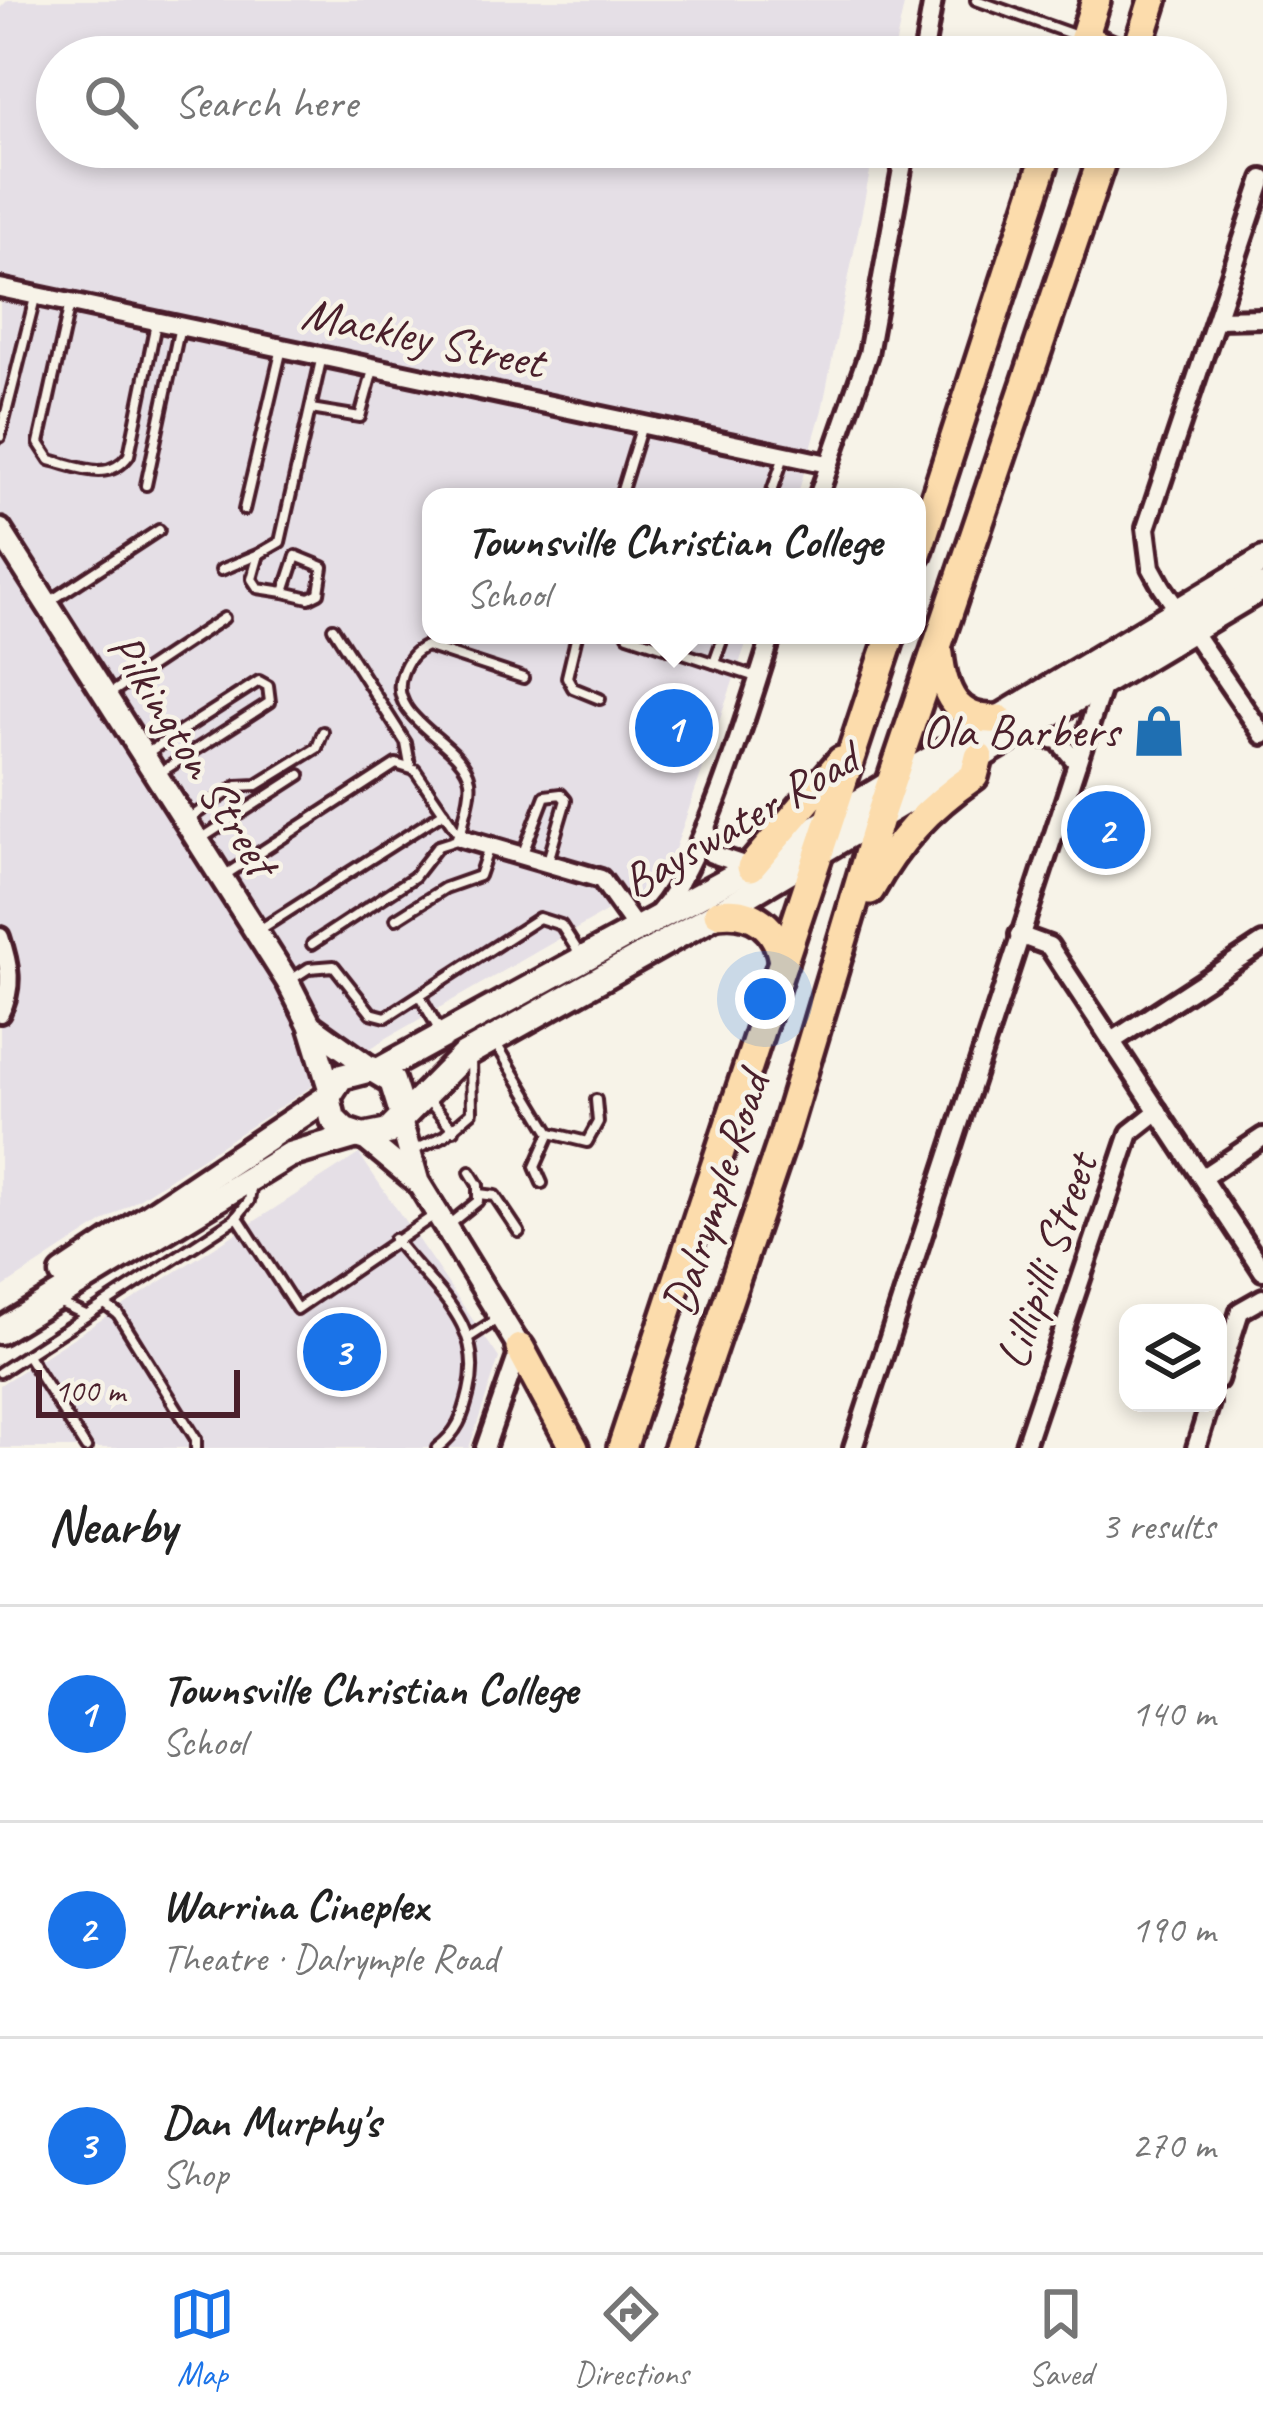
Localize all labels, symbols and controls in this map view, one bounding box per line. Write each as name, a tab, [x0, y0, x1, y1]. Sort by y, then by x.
search box	[36, 36, 1227, 168]
icon: search	[78, 69, 144, 135]
text: Search here	[174, 74, 357, 131]
street label: Mackley Street	[297, 282, 553, 393]
popup	[422, 488, 926, 644]
text: Townsville Christian College	[466, 513, 882, 570]
text: School	[466, 570, 550, 619]
street label: Pilkington Street	[95, 621, 295, 892]
pin: 1	[635, 683, 713, 773]
place label: Ola Barbers	[922, 701, 1123, 761]
shop icon: Ola Barbers	[1130, 702, 1188, 760]
street label: Bayswater Road	[611, 725, 874, 912]
pin: 2	[1067, 785, 1145, 875]
your location	[735, 969, 795, 1029]
street label: Dalrymple Road	[648, 1058, 785, 1323]
street label: Lillipilli Street	[981, 1142, 1112, 1376]
map controls	[1119, 1304, 1227, 1412]
button: layers	[1119, 1304, 1227, 1412]
pin: 3	[303, 1307, 381, 1397]
scale bar	[36, 1364, 240, 1417]
text: 100 m	[54, 1370, 125, 1412]
text: Nearby	[48, 1494, 176, 1558]
text: 3 results	[1101, 1502, 1215, 1551]
text: Townsville Christian College	[162, 1661, 578, 1718]
text: 1	[78, 1689, 96, 1738]
text: 140 m	[1131, 1689, 1215, 1738]
text: School	[162, 1718, 246, 1767]
text: Warrina Cineplex	[162, 1877, 428, 1934]
text: 2	[78, 1905, 96, 1954]
text: 190 m	[1131, 1905, 1215, 1954]
text: Theatre · Dalrymple Road	[162, 1934, 497, 1983]
text: Dan Murphy's	[162, 2093, 380, 2150]
text: 3	[78, 2121, 96, 2170]
text: 270 m	[1131, 2121, 1215, 2170]
text: Shop	[162, 2150, 228, 2199]
tab: Map	[169, 2281, 235, 2395]
tab: Directions	[574, 2281, 689, 2395]
tab: Saved	[1028, 2281, 1094, 2395]

